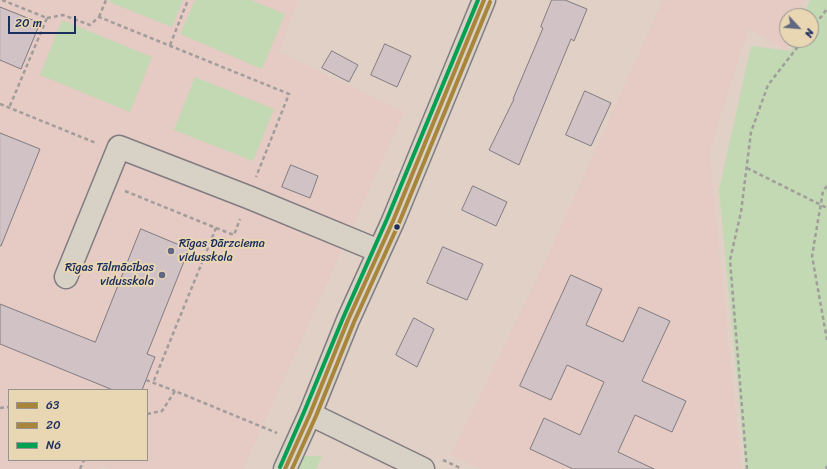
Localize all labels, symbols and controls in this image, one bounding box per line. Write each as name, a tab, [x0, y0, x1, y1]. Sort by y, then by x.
scale bar	[10, 8, 78, 34]
north arrow	[779, 8, 819, 48]
text: 20 m	[15, 12, 42, 34]
text: N	[799, 25, 820, 41]
unlabelled marker	[392, 222, 402, 232]
place label: Rīgas Dārzciema vidusskola	[179, 237, 265, 265]
marker: Rīgas Dārzciema vidusskola	[166, 246, 176, 256]
place label: Rīgas Tālmācības vidusskola	[65, 261, 154, 289]
marker: Rīgas Tālmācības vidusskola	[157, 270, 167, 280]
legend	[8, 389, 148, 461]
text: 63	[46, 394, 59, 416]
text: 20	[46, 414, 61, 436]
text: N6	[46, 434, 61, 456]

